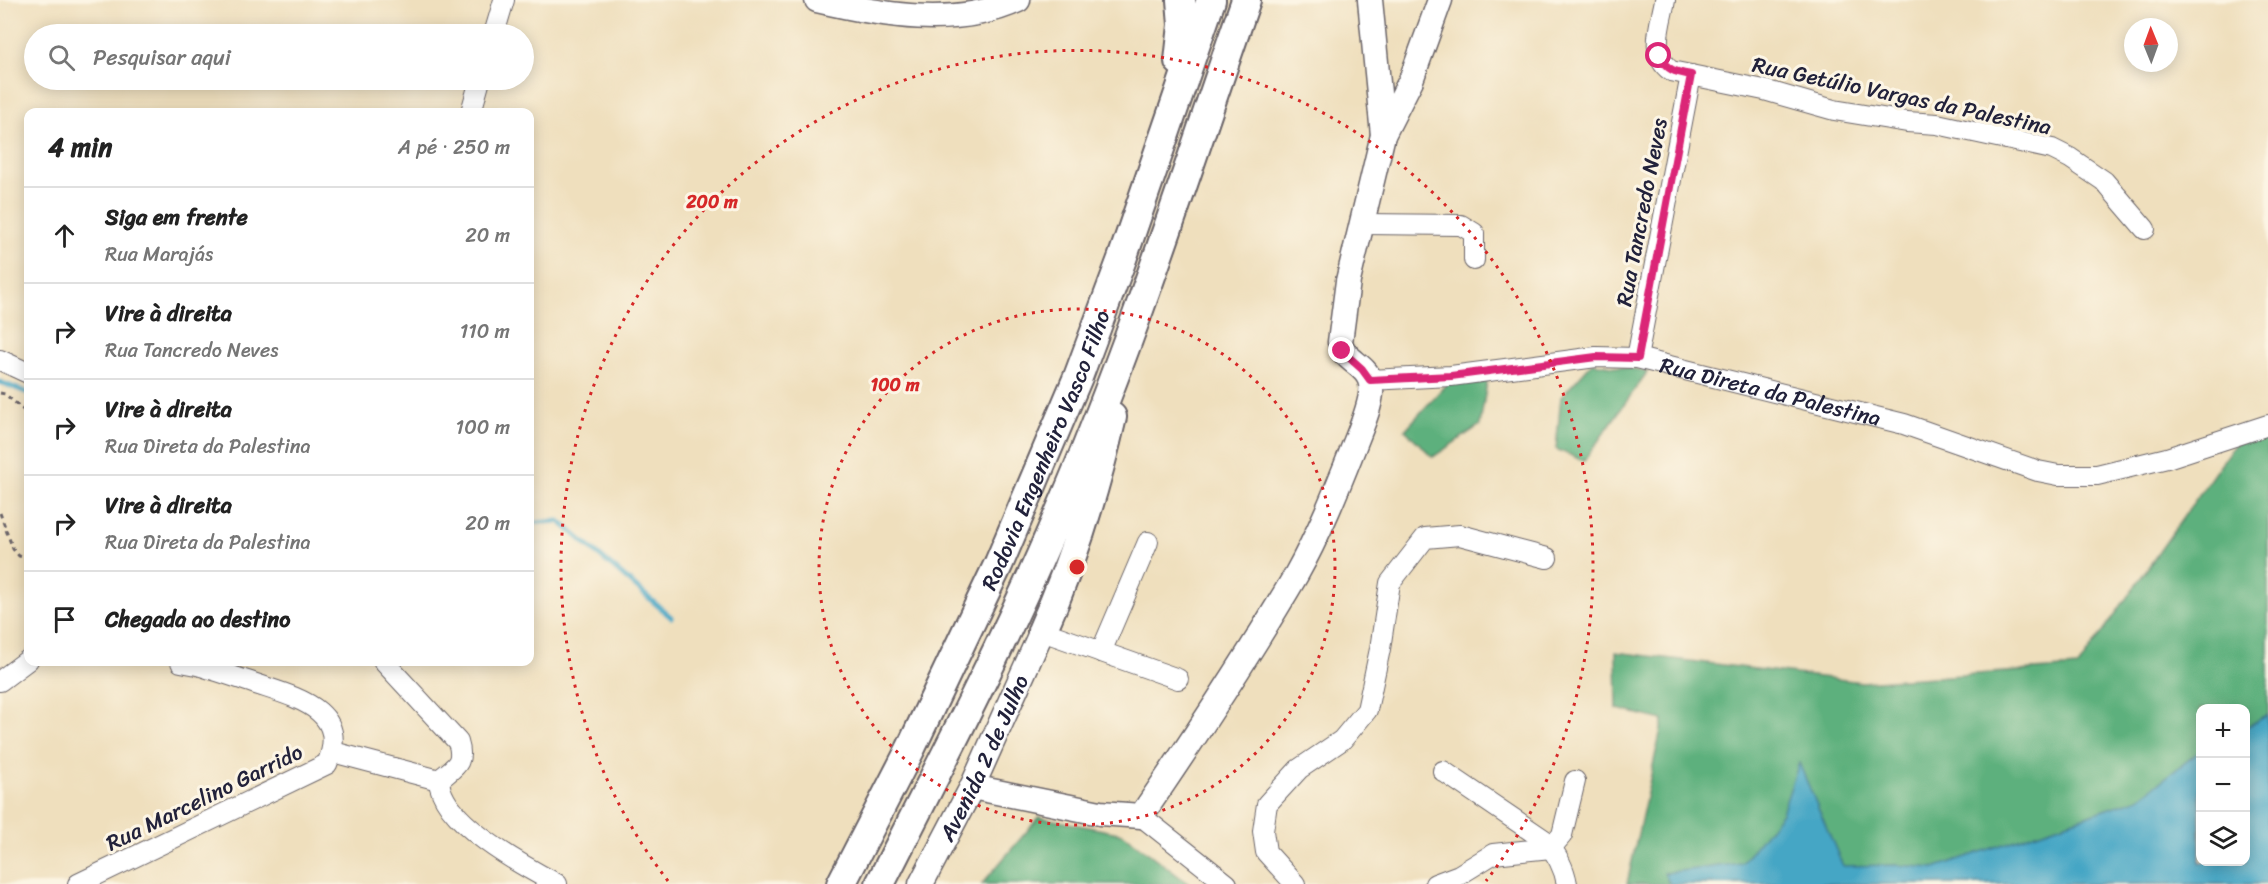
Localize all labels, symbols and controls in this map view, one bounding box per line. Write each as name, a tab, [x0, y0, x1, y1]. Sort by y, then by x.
north arrow	[2124, 18, 2178, 72]
search box	[24, 24, 534, 90]
text: Pesquisar aqui	[93, 38, 231, 77]
icon: search	[45, 41, 78, 74]
route start	[1645, 42, 1671, 68]
street label: Rua Getúlio Vargas da Palestina	[1749, 45, 2055, 146]
street label: Rua Tancredo Neves	[1604, 115, 1679, 309]
text: 4 min	[48, 124, 112, 170]
text: A pé · 250 m	[398, 130, 510, 165]
text: 200 m	[685, 186, 738, 218]
text: Siga em frente	[105, 198, 248, 237]
text: 20 m	[465, 218, 510, 253]
icon: ahead	[48, 219, 81, 252]
text: Rua Marajás	[105, 237, 213, 272]
text: Vire à direita	[105, 294, 232, 333]
street label: Rodovia Engenheiro Vasco Filho	[970, 304, 1121, 597]
text: 110 m	[460, 314, 510, 349]
icon: right	[48, 315, 81, 348]
text: Rua Tancredo Neves	[105, 333, 278, 368]
route end	[1328, 337, 1354, 363]
street label: Rua Direta da Palestina	[1656, 345, 1885, 438]
text: 100 m	[871, 369, 920, 401]
text: Vire à direita	[105, 390, 232, 429]
text: 100 m	[456, 410, 510, 445]
icon: right	[48, 411, 81, 444]
text: Rua Direta da Palestina	[105, 429, 311, 464]
text: Vire à direita	[105, 486, 232, 525]
text: 20 m	[465, 506, 510, 541]
icon: right	[48, 507, 81, 540]
text: Rua Direta da Palestina	[105, 525, 311, 560]
centre of rings	[1067, 557, 1087, 577]
text: Chegada ao destino	[105, 600, 290, 639]
icon: arrive	[48, 603, 81, 636]
street label: Avenida 2 de Julho	[927, 668, 1040, 849]
map controls	[2196, 704, 2250, 866]
button: +	[2196, 704, 2250, 758]
street label: Rua Marcelino Garrido	[99, 733, 310, 862]
button: −	[2196, 758, 2250, 812]
button: layers	[2196, 812, 2250, 866]

